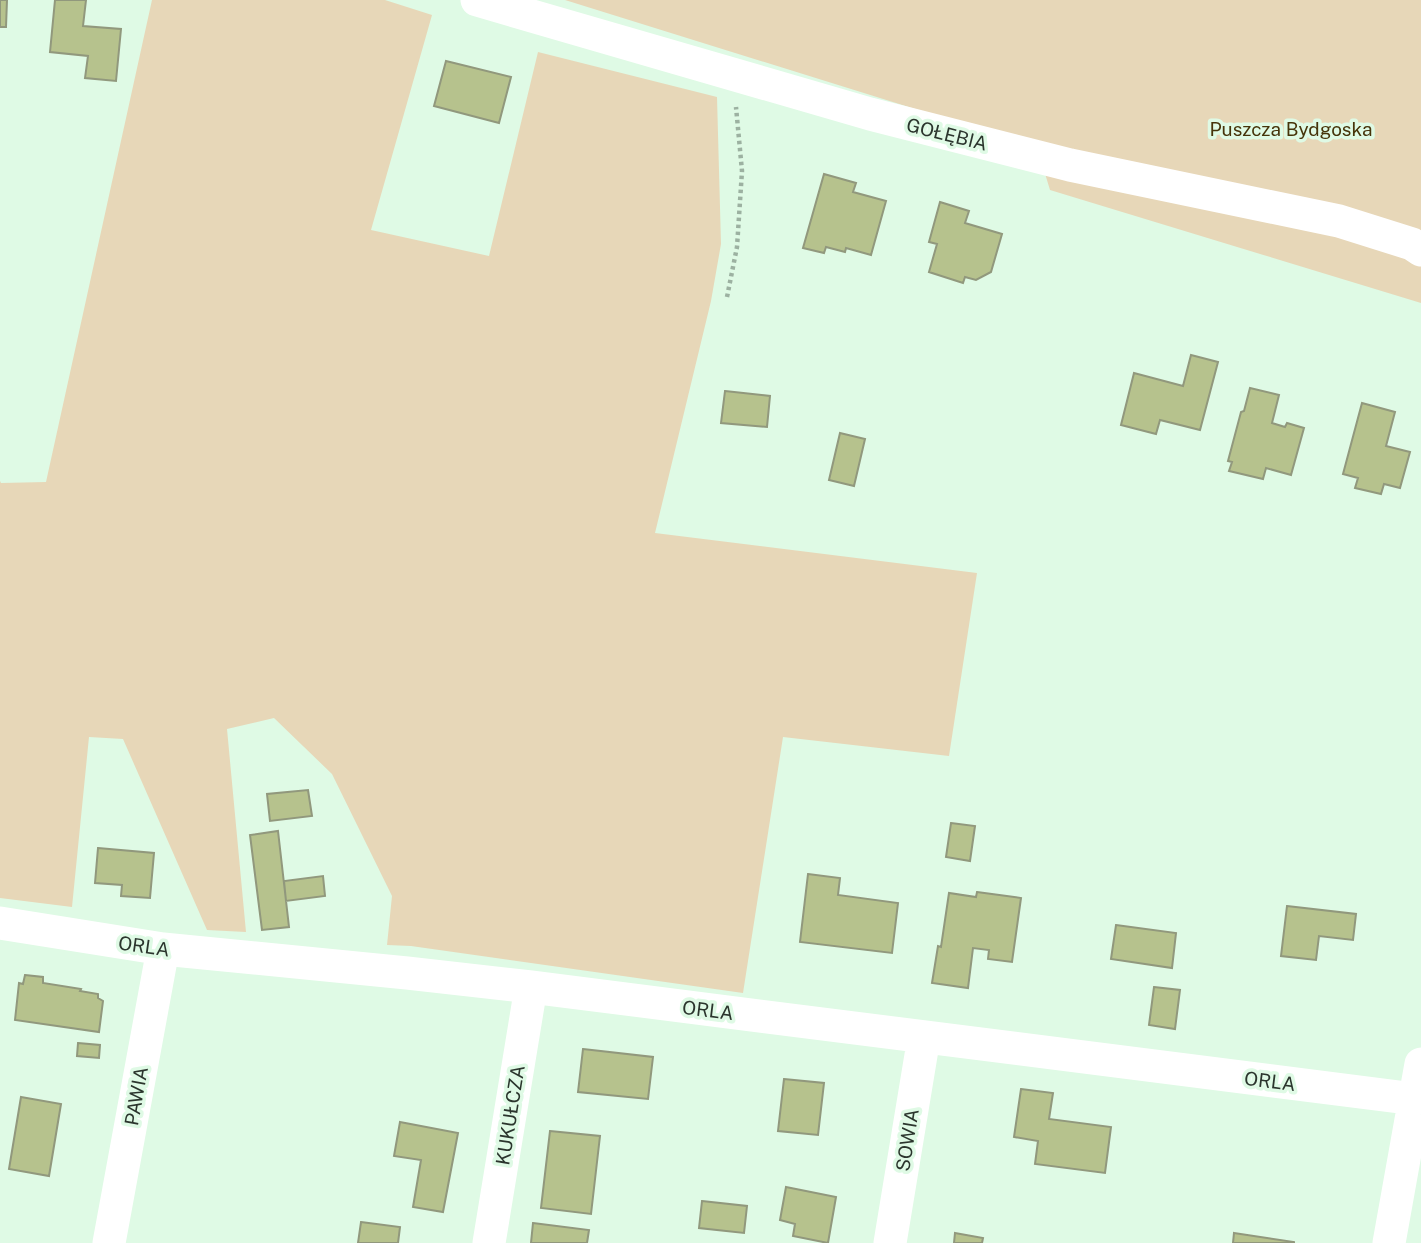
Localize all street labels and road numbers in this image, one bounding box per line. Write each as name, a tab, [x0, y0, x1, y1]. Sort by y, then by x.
street label: GOŁĘBIA	[904, 113, 990, 155]
street label: ORLA	[117, 932, 171, 960]
street label: ORLA	[681, 996, 735, 1024]
street label: KUKUŁCZA	[491, 1063, 529, 1167]
street label: PAWIA	[120, 1065, 152, 1127]
street label: ORLA	[1243, 1067, 1297, 1095]
street label: SOWIA	[891, 1107, 923, 1173]

